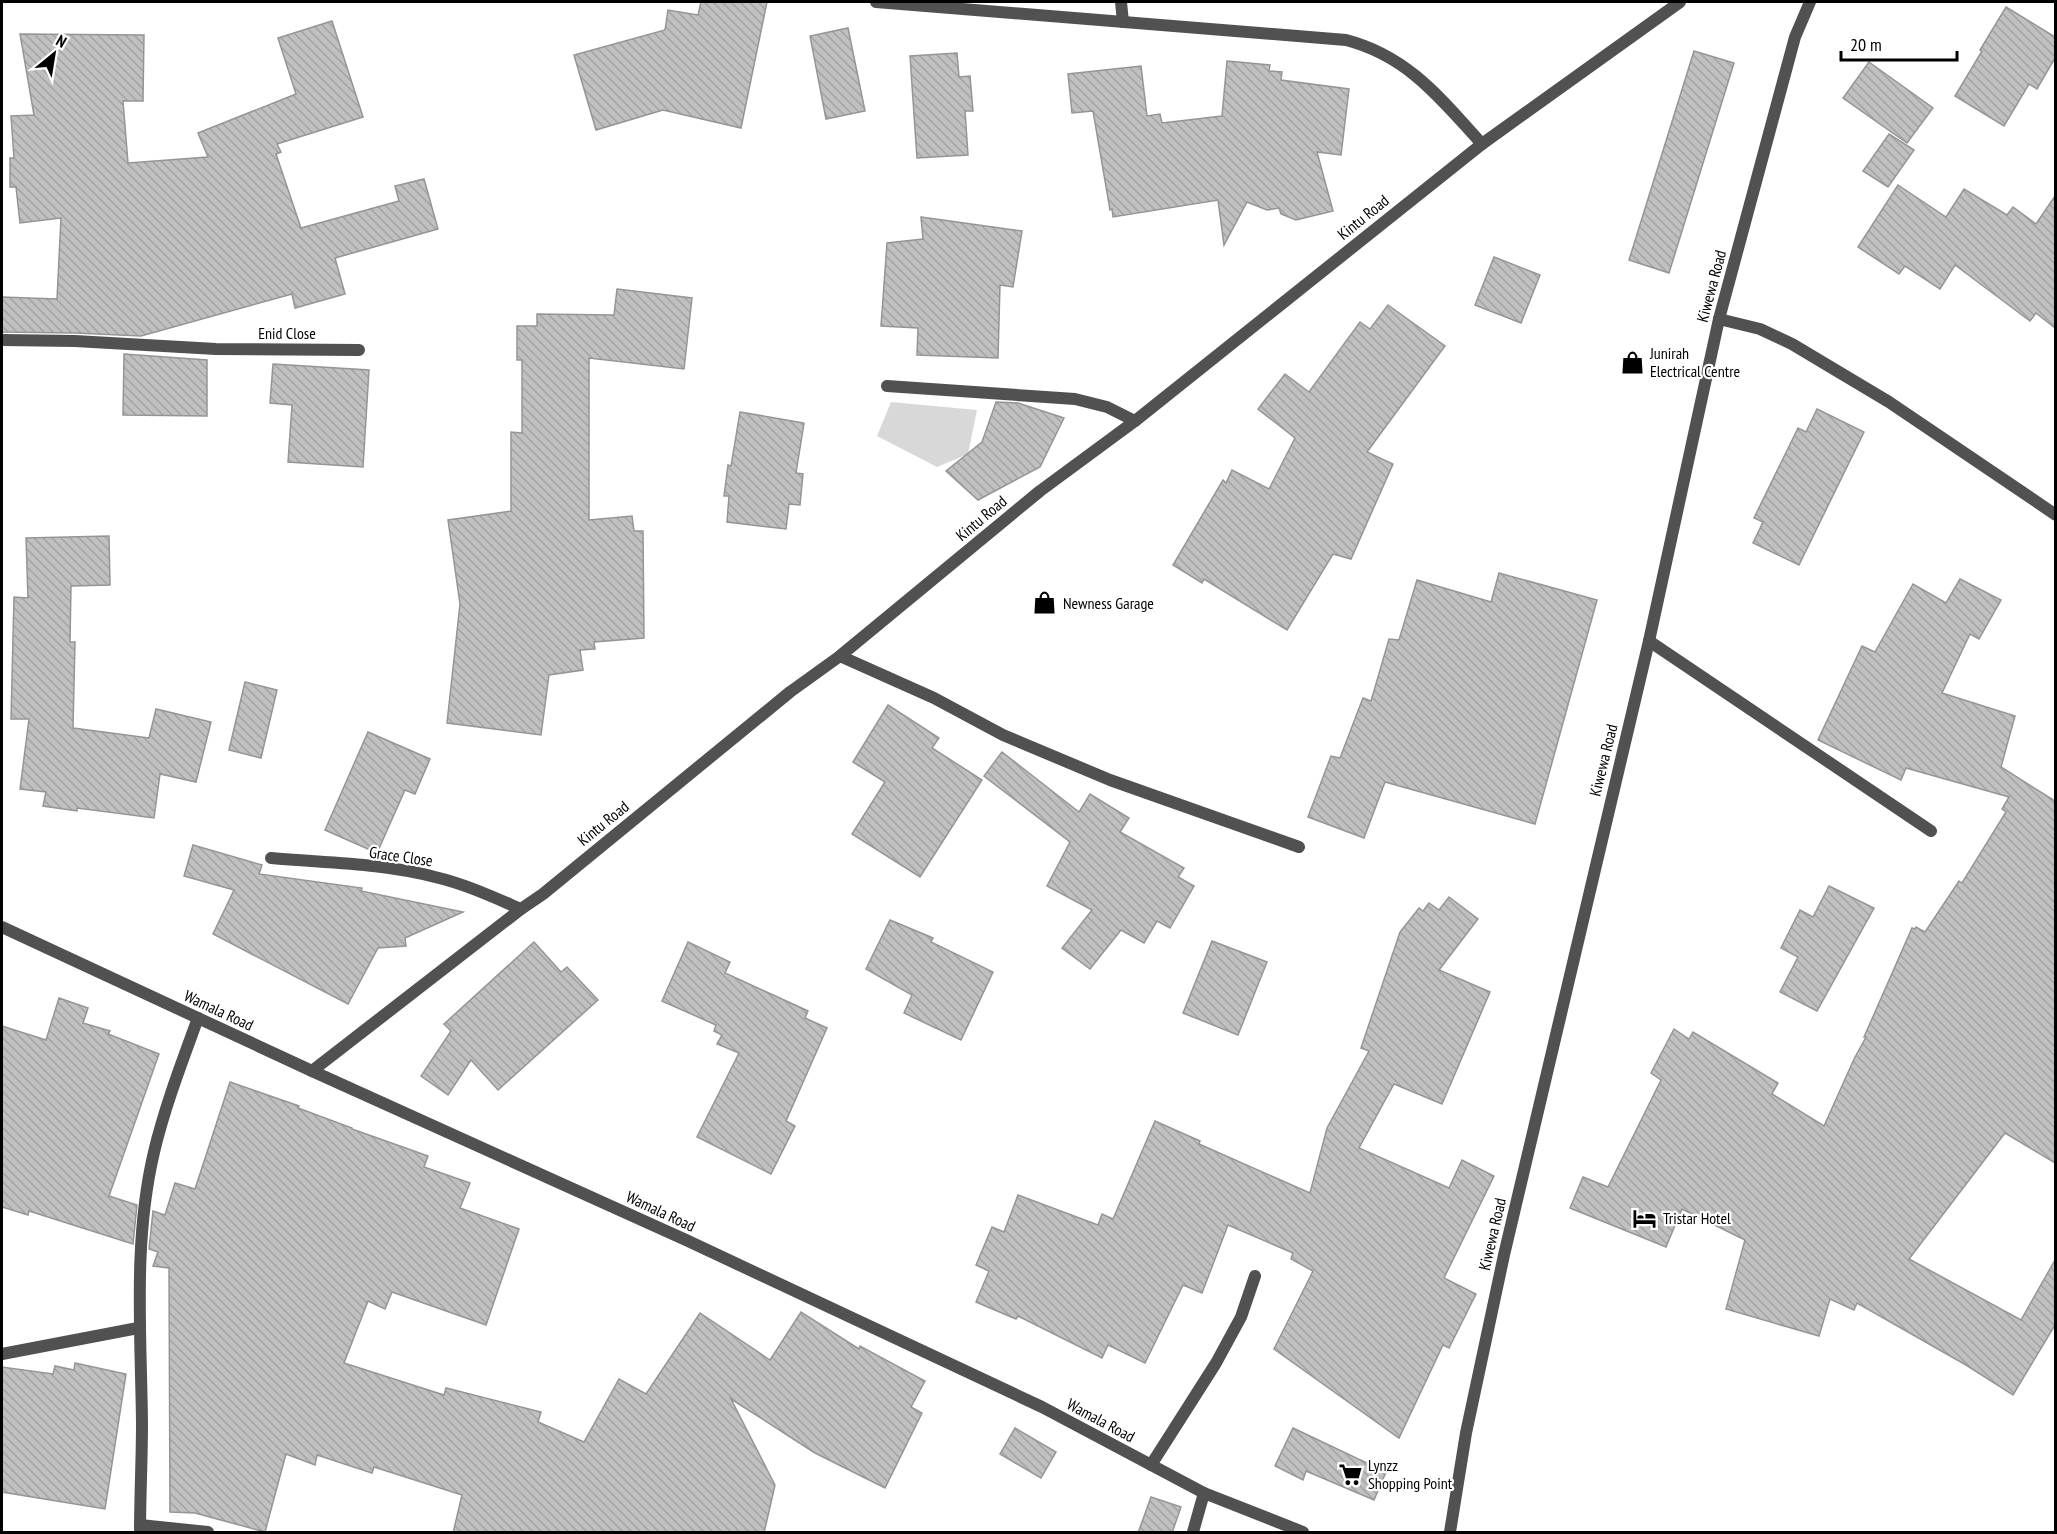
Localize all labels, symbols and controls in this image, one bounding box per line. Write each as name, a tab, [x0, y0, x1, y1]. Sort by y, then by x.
north arrow	[24, 24, 84, 84]
scale bar	[1841, 24, 1956, 62]
text: N	[53, 30, 70, 52]
text: 20 m	[1850, 33, 1882, 56]
street label: Kintu Road	[1333, 190, 1393, 244]
street label: Kiwewa Road	[1692, 248, 1730, 324]
street label: Enid Close	[258, 323, 316, 343]
place label: Junirah Electrical Centre	[1649, 343, 1740, 381]
shop icon: Junirah Electrical Centre	[1619, 349, 1645, 375]
street label: Kintu Road	[951, 491, 1011, 545]
shop icon: Newness Garage	[1032, 590, 1058, 616]
place label: Newness Garage	[1063, 593, 1154, 613]
street label: Kiwewa Road	[1584, 722, 1622, 798]
street label: Kintu Road	[573, 796, 633, 850]
street label: Grace Close	[368, 842, 434, 870]
street label: Wamala Road	[181, 985, 257, 1035]
street label: Wamala Road	[623, 1186, 699, 1236]
street label: Kiwewa Road	[1474, 1196, 1510, 1272]
hotel icon: Tristar Hotel	[1632, 1205, 1658, 1231]
place label: Tristar Hotel	[1663, 1208, 1731, 1228]
street label: Wamala Road	[1064, 1394, 1139, 1446]
place label: Lynzz Shopping Point	[1368, 1455, 1453, 1493]
supermarket icon: Lynzz Shopping Point	[1337, 1461, 1363, 1487]

